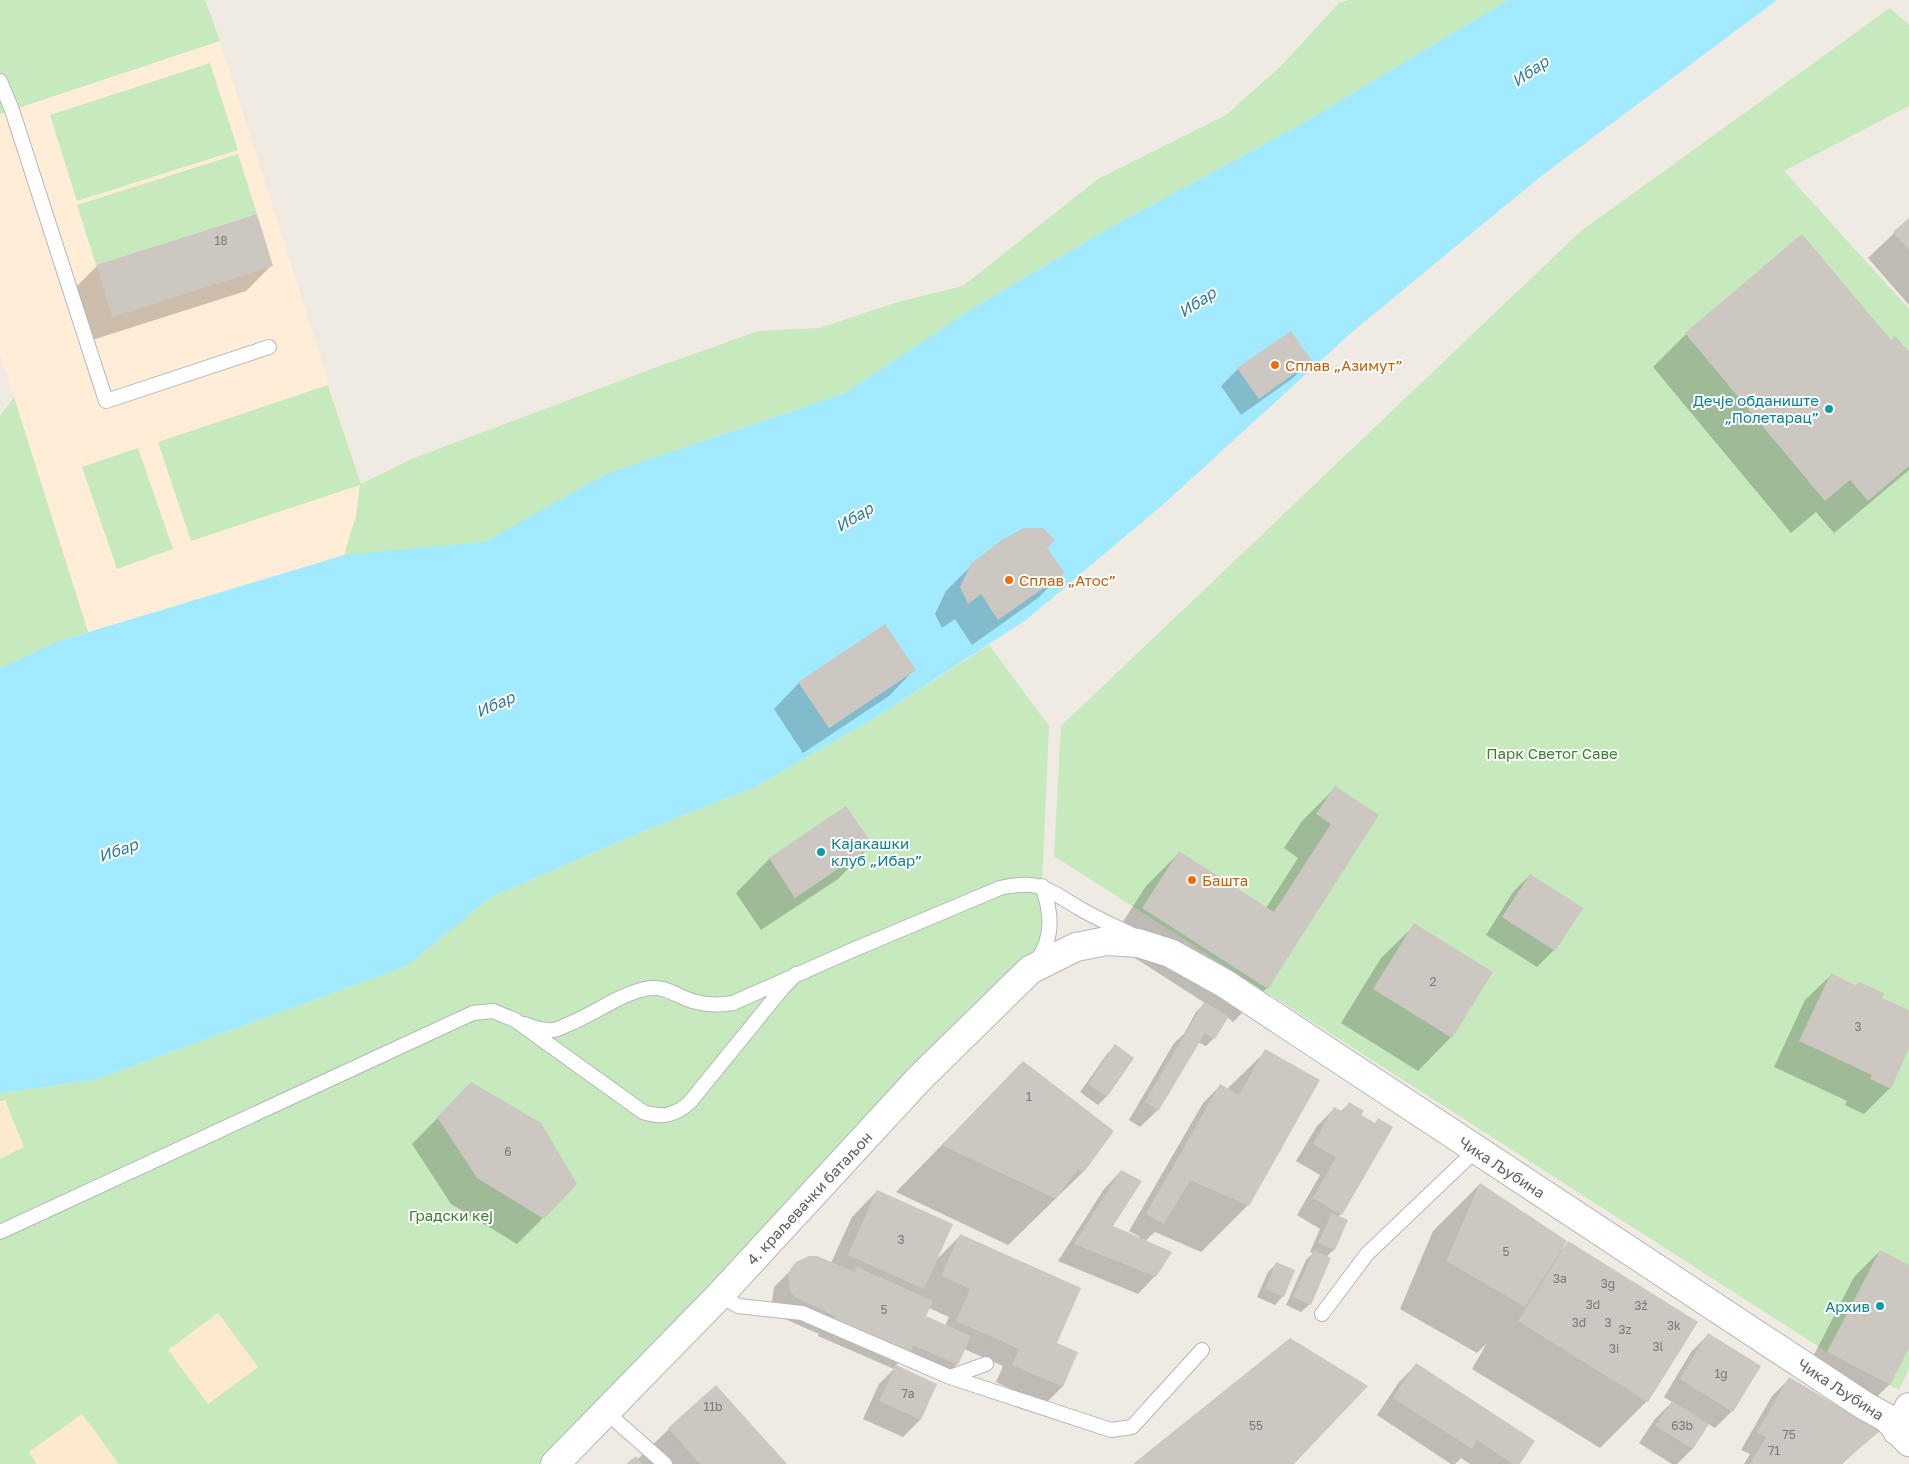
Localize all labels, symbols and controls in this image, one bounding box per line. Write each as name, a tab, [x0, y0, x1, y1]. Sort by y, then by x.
water label: Ибар	[1508, 51, 1553, 91]
house number: 18	[214, 233, 228, 248]
water label: Ибар	[1175, 282, 1220, 321]
place label: Сплав „Азимут”	[1285, 356, 1403, 374]
marker: Сплав „Азимут”	[1269, 359, 1281, 371]
place label: Дечје обданиште „Полетарац”	[1693, 391, 1819, 426]
marker: Дечје обданиште „Полетарац”	[1823, 403, 1835, 415]
water label: Ибар	[831, 497, 878, 536]
place label: Сплав „Атос”	[1019, 571, 1116, 589]
marker: Сплав „Атос”	[1003, 574, 1015, 586]
water label: Ибар	[472, 686, 519, 721]
park label: Парк Светог Саве	[1486, 744, 1618, 762]
water label: Ибар	[96, 834, 142, 866]
place label: Кајакашки клуб „Ибар”	[831, 834, 922, 869]
marker: Кајакашки клуб „Ибар”	[815, 846, 827, 858]
place label: Башта	[1202, 871, 1248, 889]
marker: Башта	[1186, 874, 1198, 886]
house number: 2	[1430, 974, 1437, 989]
house number: 3	[1854, 1019, 1862, 1034]
house number: 1	[1026, 1089, 1032, 1104]
street label: 4. краљевачки батаљон	[743, 1128, 875, 1268]
street label: Чика Љубина	[1455, 1132, 1549, 1202]
house number: 6	[504, 1144, 512, 1159]
park label: Градски кеј	[409, 1206, 493, 1224]
house number: 3	[897, 1232, 905, 1247]
house number: 5	[1503, 1244, 1510, 1259]
house number: 3a	[1553, 1271, 1567, 1286]
house number: 3g	[1601, 1276, 1615, 1291]
house number: 3d	[1586, 1297, 1600, 1312]
place label: Архив	[1825, 1297, 1870, 1315]
house number: 3ž	[1634, 1298, 1648, 1313]
marker: Архив	[1874, 1300, 1886, 1312]
house number: 5	[881, 1302, 888, 1317]
house number: 3đ	[1572, 1315, 1587, 1330]
house number: 3	[1604, 1315, 1612, 1330]
house number: 3k	[1667, 1318, 1681, 1333]
house number: 3z	[1618, 1322, 1632, 1337]
house number: 3l	[1653, 1339, 1664, 1354]
house number: 3i	[1609, 1341, 1619, 1356]
street label: Чика Љубина	[1794, 1354, 1888, 1424]
house number: 1g	[1714, 1366, 1728, 1381]
house number: 7a	[901, 1386, 915, 1401]
house number: 11b	[703, 1399, 723, 1414]
house number: 55	[1249, 1418, 1263, 1433]
house number: 63b	[1671, 1418, 1693, 1433]
house number: 75	[1782, 1427, 1796, 1442]
house number: 71	[1768, 1443, 1780, 1458]

